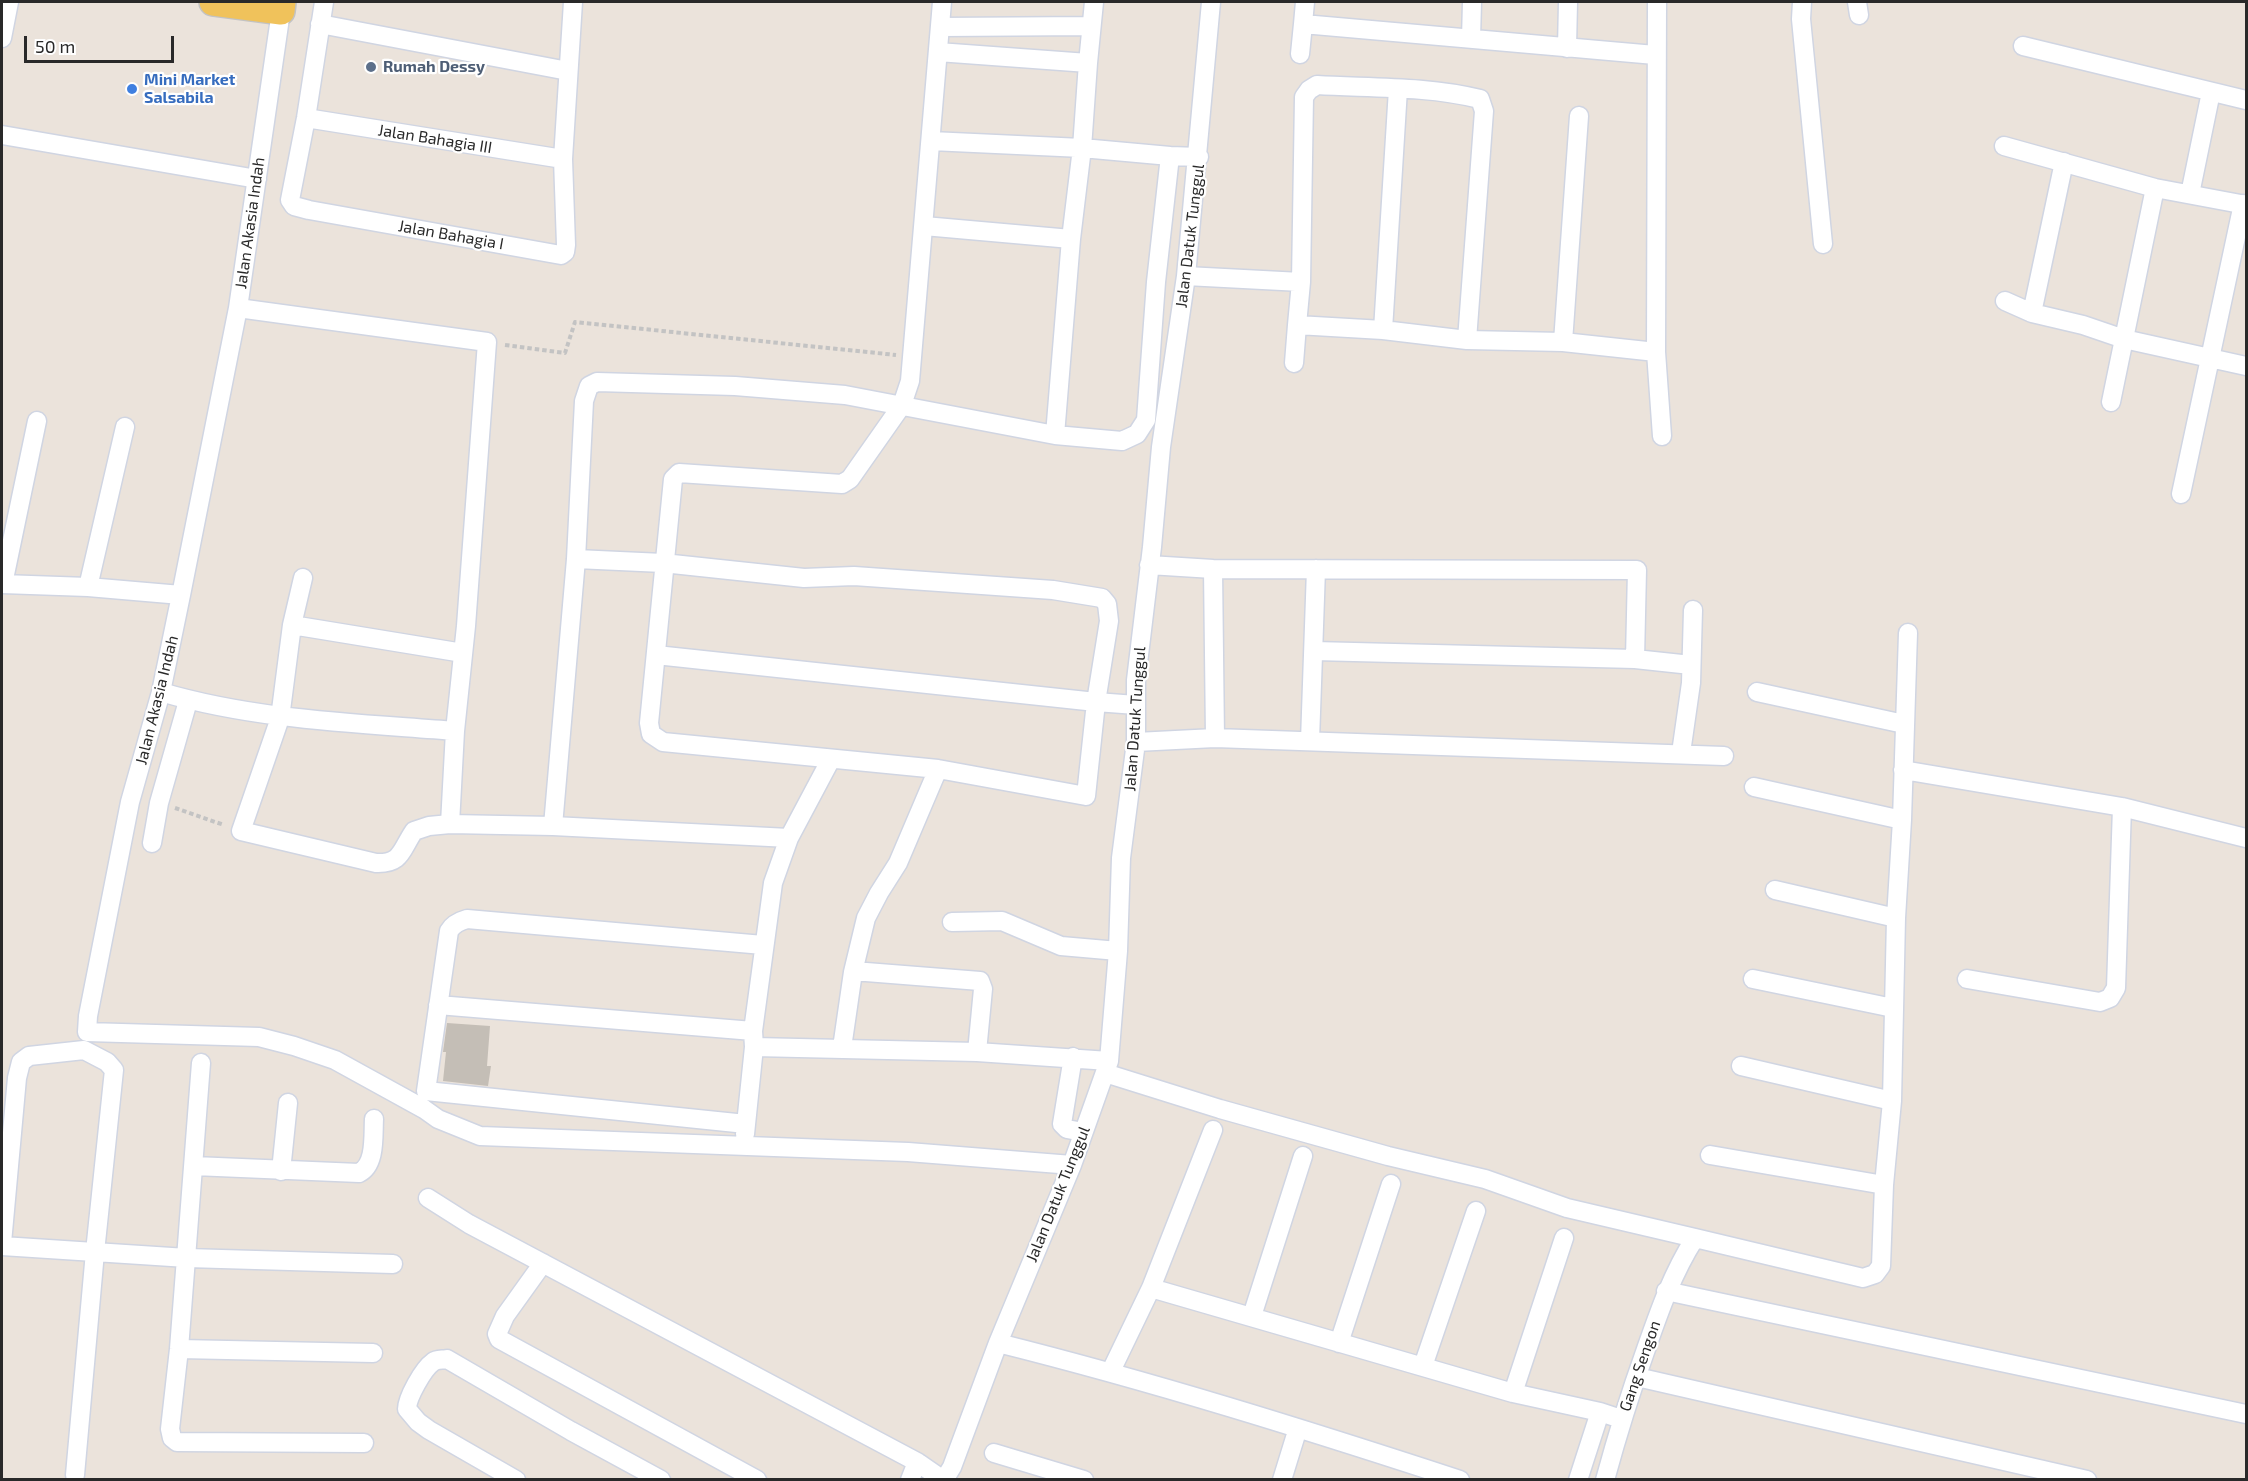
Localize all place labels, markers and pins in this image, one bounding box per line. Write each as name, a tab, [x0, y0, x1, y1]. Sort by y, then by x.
place label: Rumah Dessy	[383, 57, 485, 77]
marker: Rumah Dessy	[364, 60, 378, 74]
place label: Mini Market Salsabila	[144, 70, 235, 108]
marker: Mini Market Salsabila	[125, 82, 139, 96]

